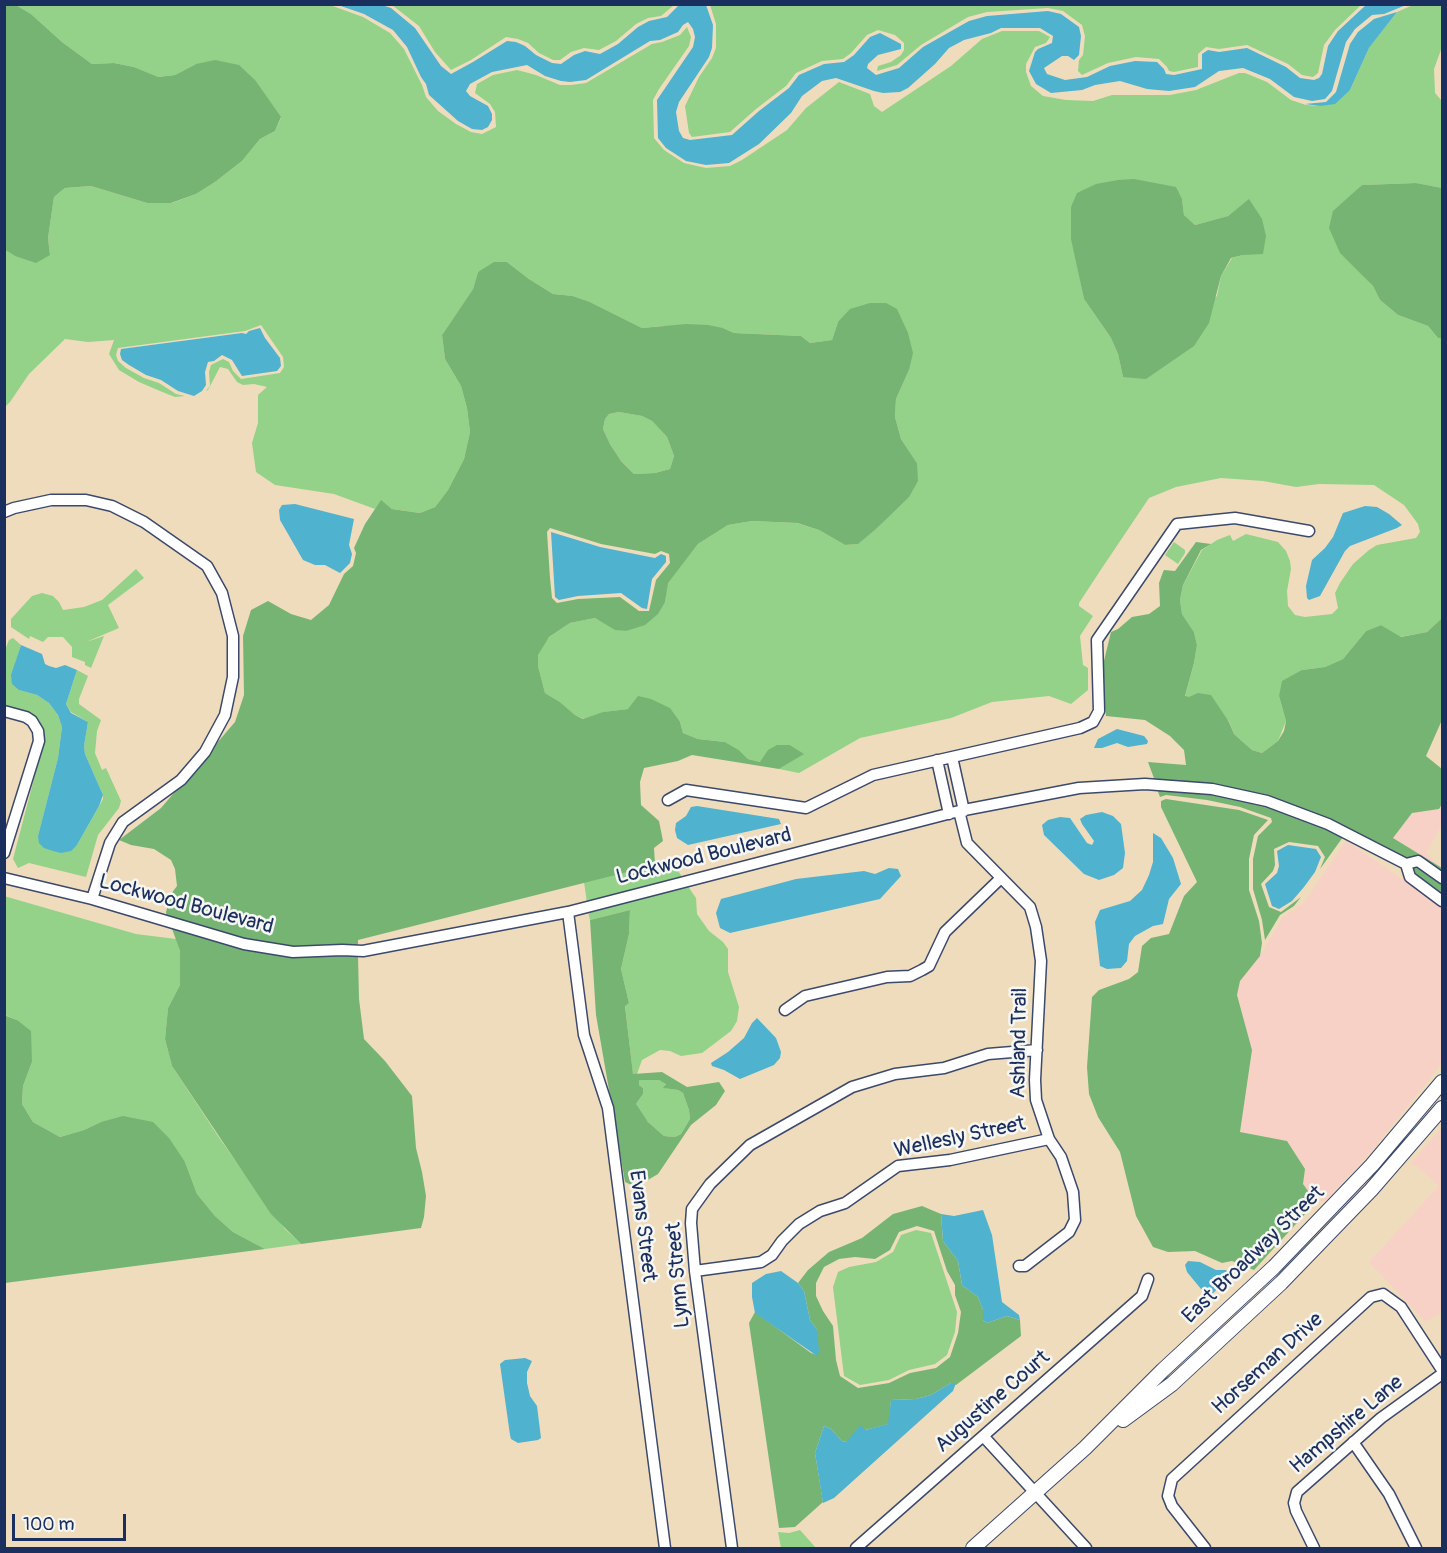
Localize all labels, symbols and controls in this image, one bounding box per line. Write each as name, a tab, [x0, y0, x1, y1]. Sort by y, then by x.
street label: Lockwood Boulevard	[614, 823, 794, 891]
street label: Lockwood Boulevard	[96, 870, 276, 940]
street label: Ashland Trail	[1006, 987, 1034, 1099]
street label: Wellesly Street	[892, 1112, 1028, 1164]
street label: Evans Street	[623, 1169, 661, 1283]
street label: East Broadway Street	[1178, 1181, 1330, 1329]
street label: Lynn Street	[662, 1221, 696, 1329]
street label: Horseman Drive	[1207, 1308, 1329, 1420]
street label: Augustine Court	[931, 1345, 1055, 1459]
street label: Hampshire Lane	[1285, 1370, 1409, 1480]
scale bar	[15, 1502, 129, 1540]
text: 100 m	[23, 1513, 75, 1536]

